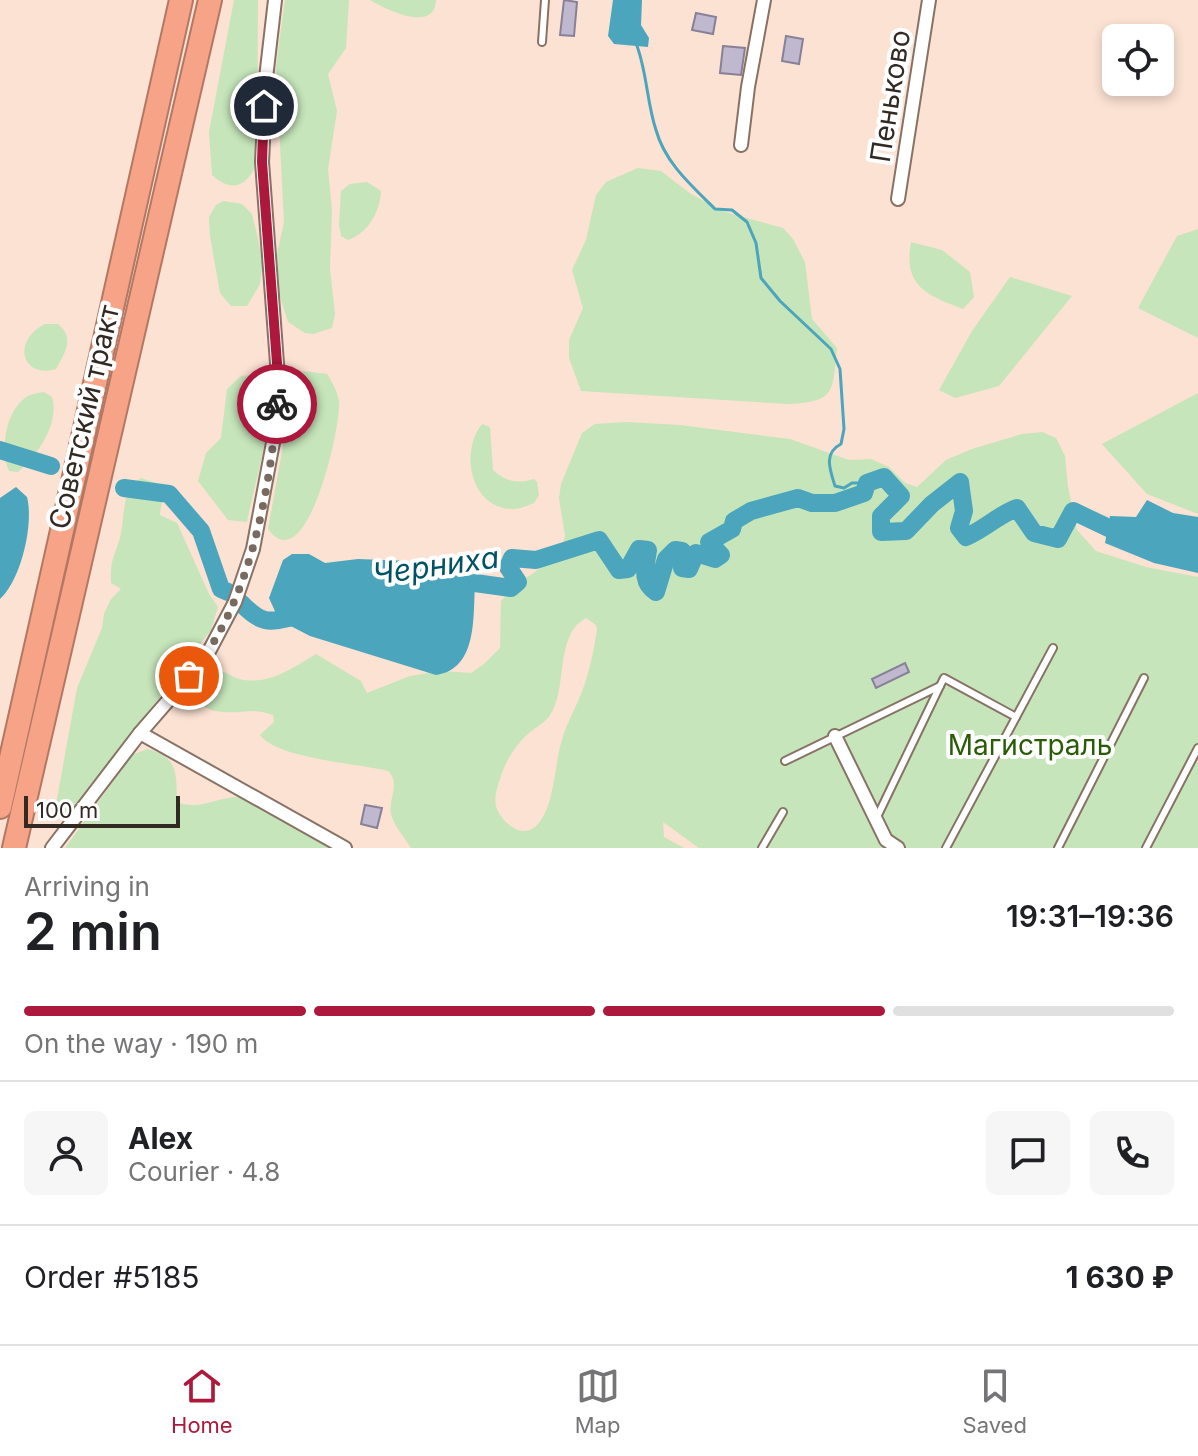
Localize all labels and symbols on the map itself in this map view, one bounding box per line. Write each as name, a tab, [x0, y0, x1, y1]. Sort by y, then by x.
street label: Пеньково	[863, 28, 917, 164]
pin	[230, 72, 298, 140]
street label: Советский тракт	[42, 302, 126, 532]
courier	[237, 364, 317, 444]
water label: Черниха	[370, 538, 501, 592]
pin	[155, 642, 223, 710]
park label: Магистраль	[948, 728, 1112, 762]
scale bar	[24, 792, 180, 828]

